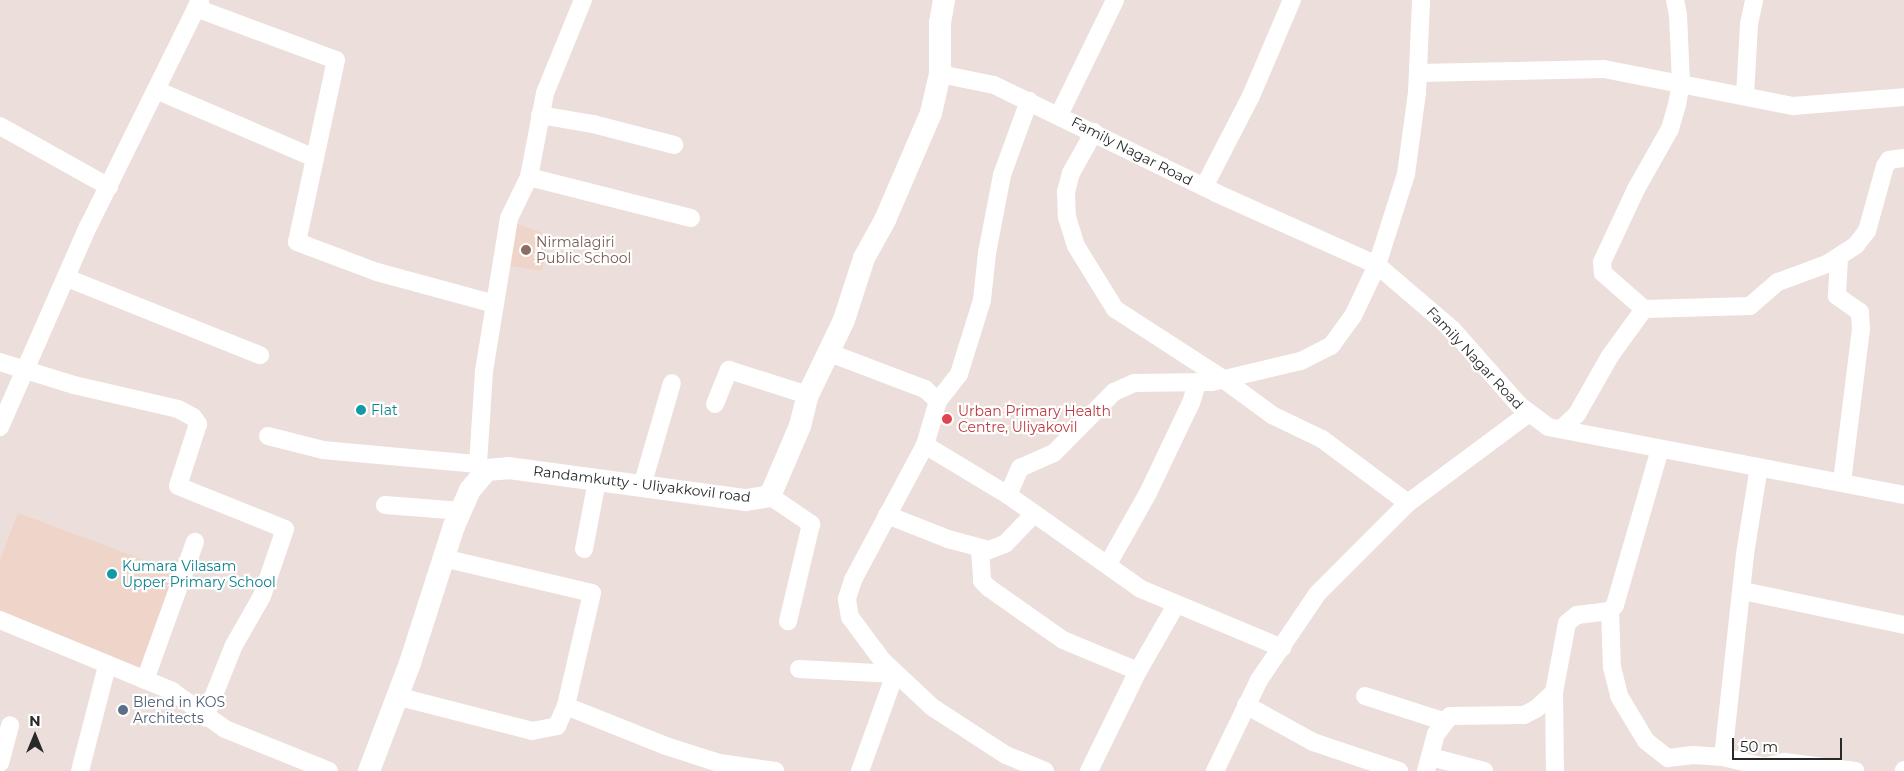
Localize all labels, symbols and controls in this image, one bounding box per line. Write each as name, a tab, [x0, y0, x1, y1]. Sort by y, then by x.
street label: Family Nagar Road	[1069, 113, 1195, 189]
place label: Nirmalagiri Public School	[536, 234, 631, 266]
marker: Nirmalagiri Public School	[520, 244, 532, 256]
street label: Family Nagar Road	[1423, 303, 1527, 413]
place label: Flat	[371, 402, 398, 418]
place label: Urban Primary Health Centre, Uliyakovil	[958, 403, 1111, 436]
marker: Flat	[355, 404, 367, 416]
marker: Urban Primary Health Centre, Uliyakovil	[940, 412, 954, 426]
street label: Randamkutty - Uliyakkovil road	[532, 462, 752, 506]
place label: Kumara Vilasam Upper Primary School	[122, 558, 276, 590]
marker: Kumara Vilasam Upper Primary School	[106, 568, 118, 580]
place label: Blend in KOS Architects	[133, 694, 225, 726]
marker: Blend in KOS Architects	[117, 704, 129, 716]
north arrow	[10, 711, 60, 761]
text: N	[29, 712, 41, 730]
scale bar	[1734, 728, 1844, 760]
text: 50 m	[1740, 737, 1778, 756]

